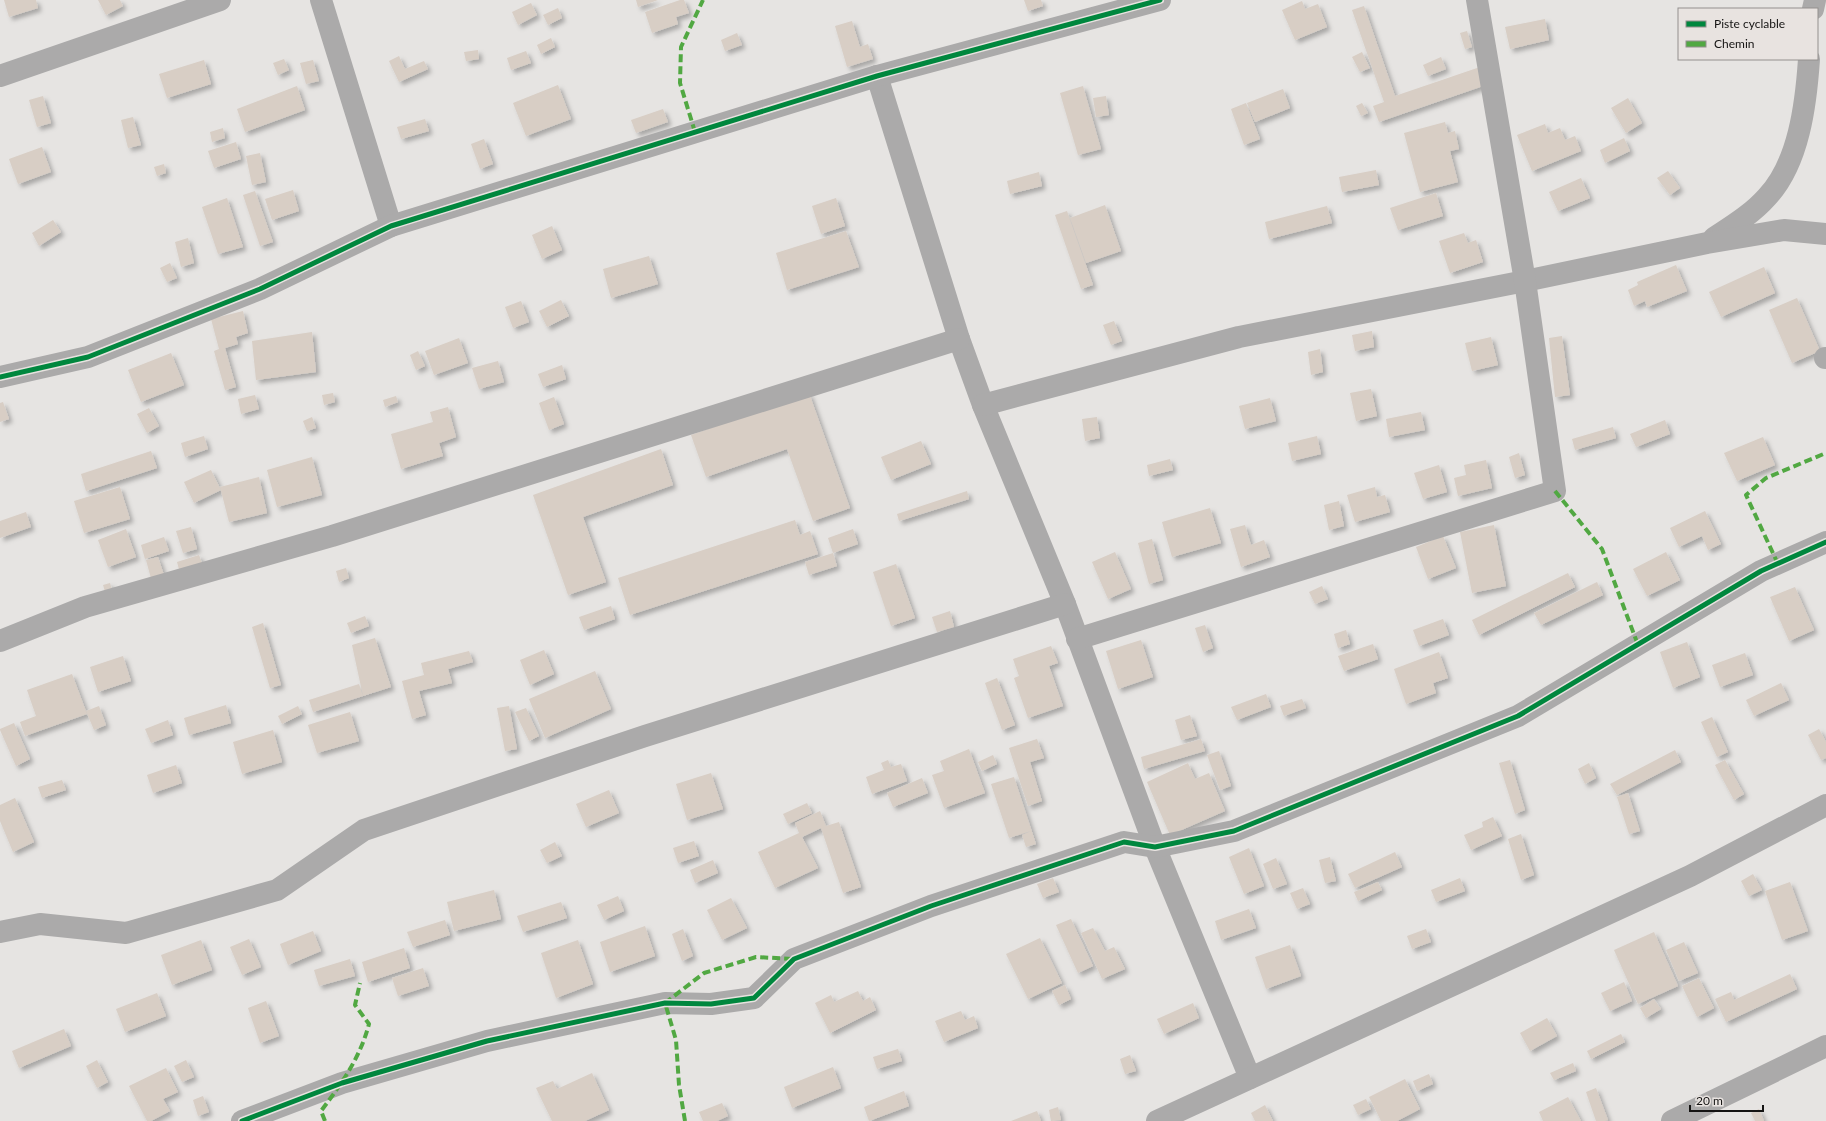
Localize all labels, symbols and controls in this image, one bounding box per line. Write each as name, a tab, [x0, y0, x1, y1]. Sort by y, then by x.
legend	[1678, 8, 1818, 60]
text: Piste cyclable	[1714, 16, 1785, 31]
text: Chemin	[1714, 36, 1755, 51]
scale bar	[1690, 1087, 1763, 1113]
text: 20 m	[1696, 1093, 1723, 1108]

